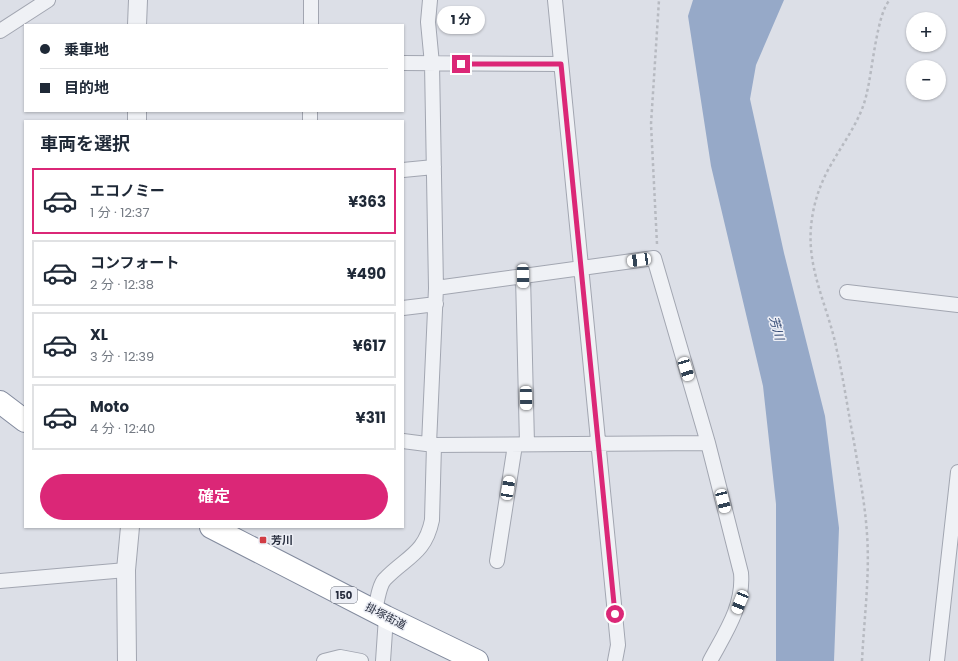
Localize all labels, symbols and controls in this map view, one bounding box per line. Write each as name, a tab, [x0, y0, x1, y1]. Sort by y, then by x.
callout: 1 分	[437, 6, 485, 34]
text: 1 分	[451, 10, 471, 29]
map controls	[906, 12, 946, 100]
button: +	[906, 12, 946, 52]
text: 乗車地	[64, 39, 109, 60]
route end	[452, 55, 470, 73]
button: −	[906, 60, 946, 100]
text: 目的地	[64, 77, 109, 98]
text: 車両を選択	[40, 131, 130, 156]
text: エコノミー	[90, 180, 165, 201]
icon: car	[42, 183, 78, 219]
text: ¥363	[348, 191, 386, 212]
text: 1 分 · 12:37	[90, 203, 150, 222]
text: コンフォート	[90, 252, 180, 273]
car	[626, 252, 652, 268]
icon: car	[42, 255, 78, 291]
text: ¥490	[347, 263, 386, 284]
car	[517, 264, 529, 288]
text: 2 分 · 12:38	[90, 275, 154, 294]
water label: 芳川	[766, 314, 789, 344]
text: XL	[90, 324, 108, 345]
icon: car	[42, 327, 78, 363]
text: ¥617	[353, 335, 386, 356]
text: 3 分 · 12:39	[90, 347, 154, 366]
car	[677, 356, 695, 382]
car	[520, 386, 532, 410]
text: Moto	[90, 396, 129, 417]
icon: car	[42, 399, 78, 435]
text: ¥311	[356, 407, 386, 428]
text: 4 分 · 12:40	[90, 419, 155, 438]
button: 確定	[40, 474, 388, 520]
car	[500, 475, 516, 501]
car	[714, 488, 732, 514]
place label: 芳川	[271, 532, 293, 548]
marker: 芳川	[258, 535, 268, 545]
road number: 150	[331, 587, 357, 603]
car	[730, 589, 750, 615]
street label: 掛塚街道	[363, 599, 409, 633]
route start	[606, 605, 624, 623]

